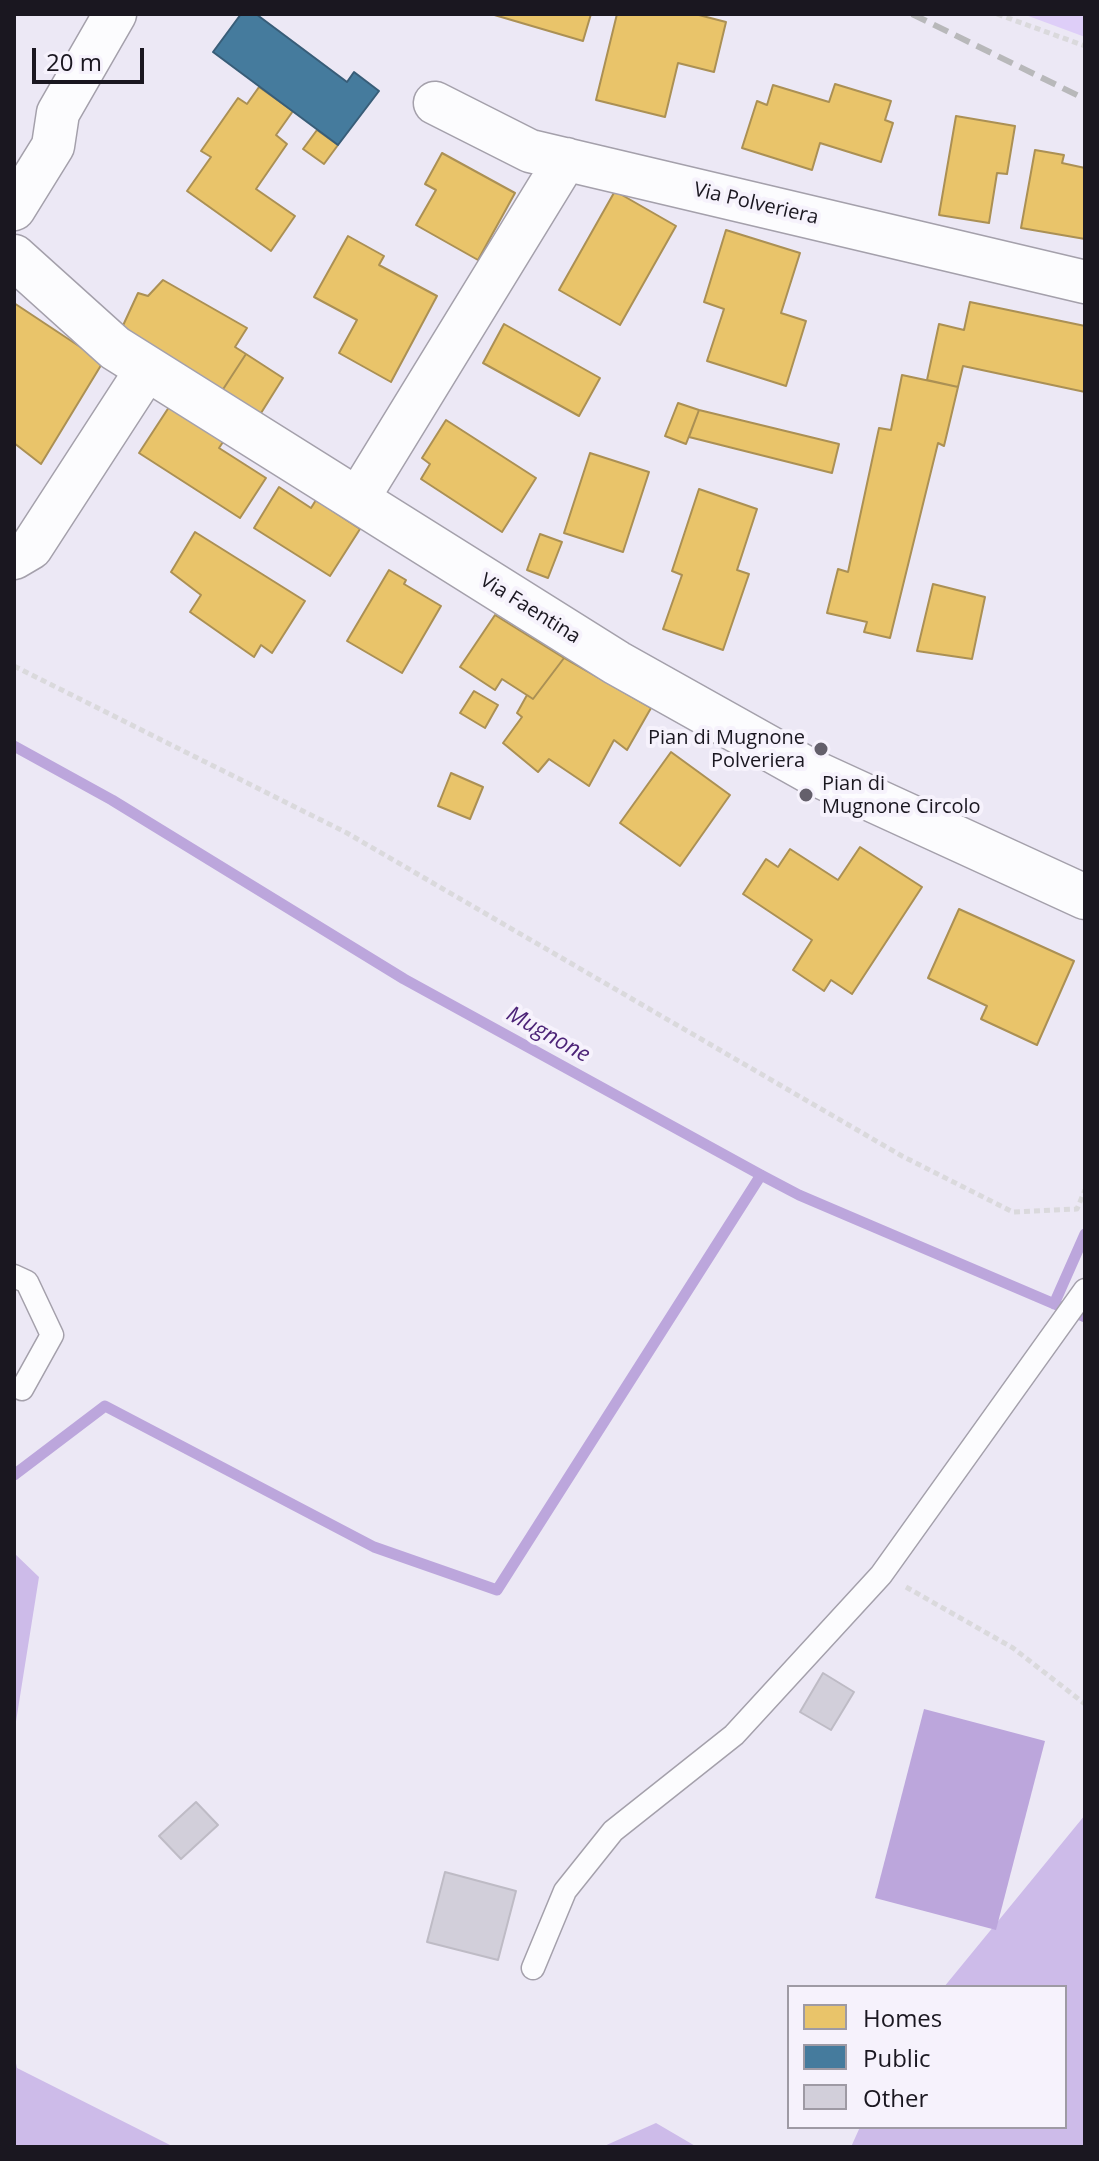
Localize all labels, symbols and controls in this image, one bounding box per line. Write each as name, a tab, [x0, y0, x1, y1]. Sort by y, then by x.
scale bar	[36, 32, 148, 82]
text: 20 m	[46, 45, 102, 78]
street label: Via Polveriera	[691, 178, 821, 230]
street label: Via Faentina	[475, 569, 585, 649]
place label: Pian di Mugnone Polveriera	[648, 726, 805, 773]
marker: Pian di Mugnone Polveriera	[812, 740, 830, 758]
place label: Pian di Mugnone Circolo	[822, 772, 981, 819]
marker: Pian di Mugnone Circolo	[797, 786, 815, 804]
water label: Mugnone	[502, 1001, 594, 1069]
legend	[787, 1985, 1067, 2129]
text: Homes	[863, 2001, 942, 2034]
text: Public	[863, 2041, 930, 2074]
text: Other	[863, 2081, 928, 2114]

